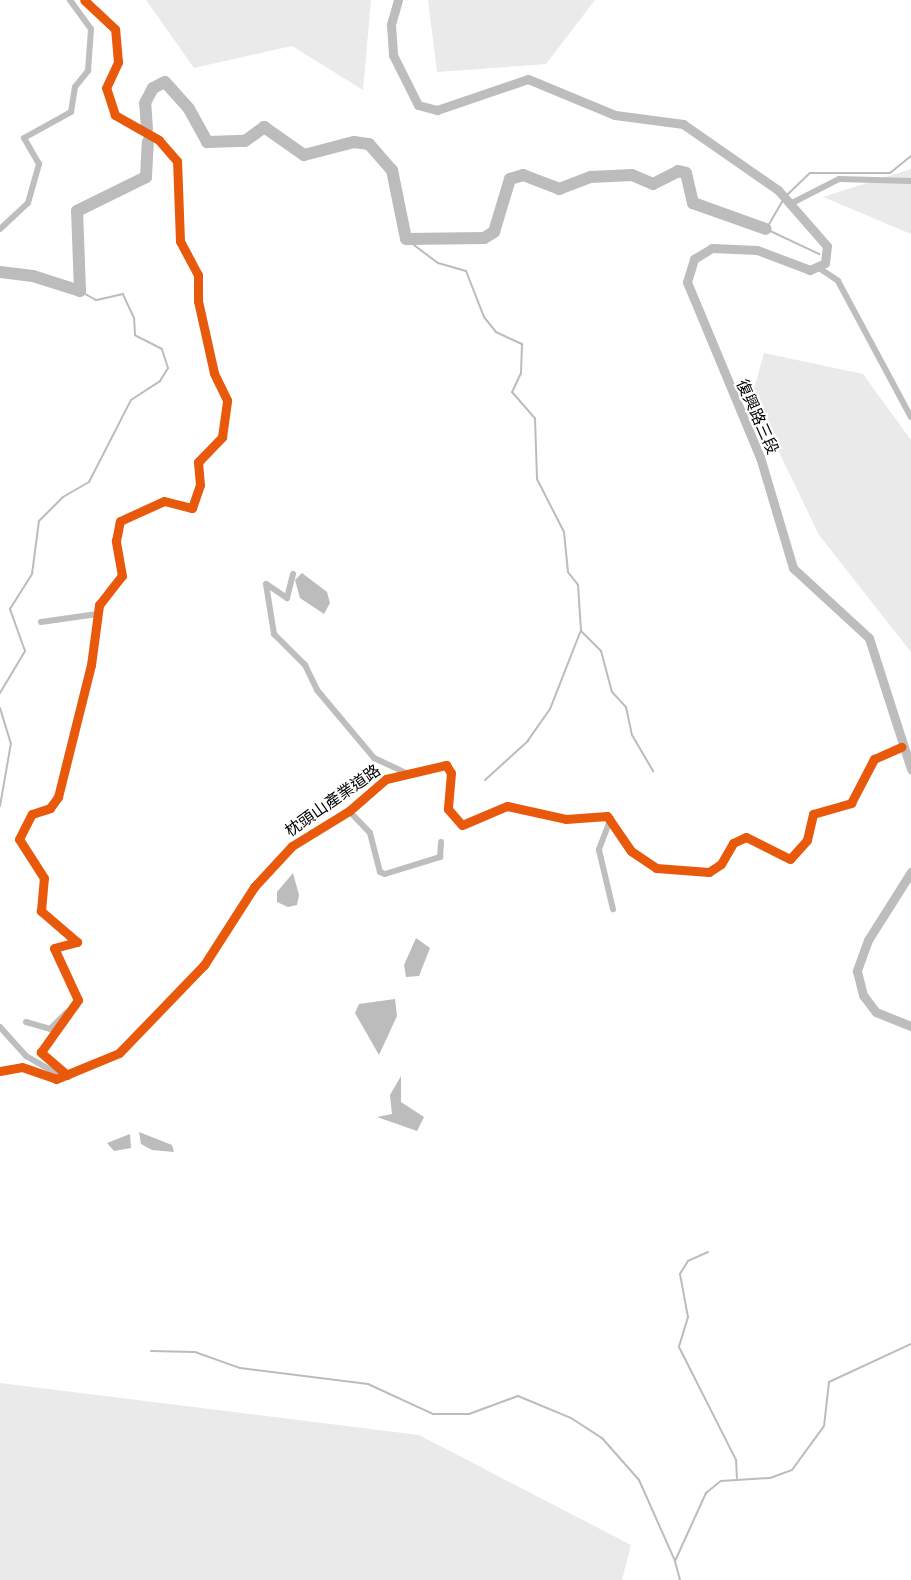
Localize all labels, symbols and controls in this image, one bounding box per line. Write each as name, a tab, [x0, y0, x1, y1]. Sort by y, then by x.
street label: 復興路三段	[732, 377, 782, 457]
street label: 枕頭山產業道路	[282, 761, 384, 841]

